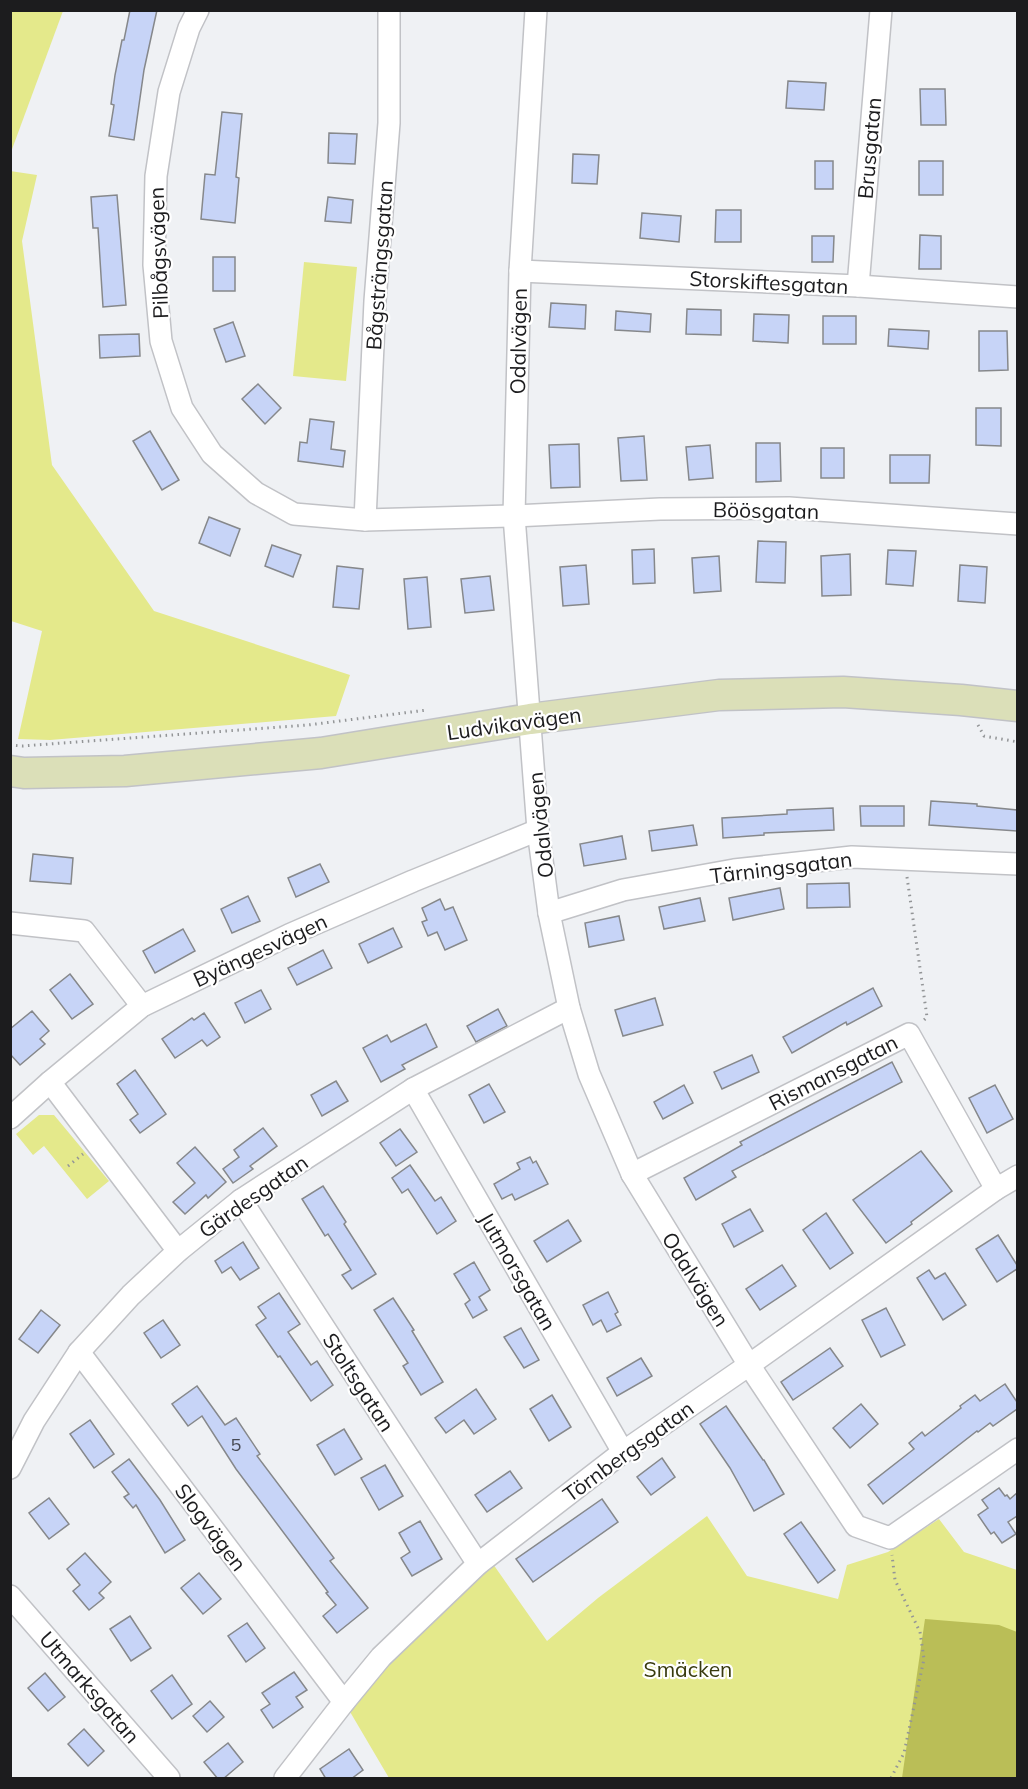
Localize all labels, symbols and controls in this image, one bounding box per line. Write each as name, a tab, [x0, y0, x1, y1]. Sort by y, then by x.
street label: Brusgatan	[852, 96, 886, 200]
street label: Bågsträngsgatan	[360, 179, 398, 351]
street label: Pilbågsvägen	[143, 187, 173, 319]
street label: Storskiftesgatan	[689, 265, 849, 299]
street label: Odalvägen	[504, 287, 532, 395]
street label: Böösgatan	[713, 496, 819, 524]
street label: Ludvikavägen	[445, 701, 583, 745]
street label: Odalvägen	[522, 771, 558, 879]
street label: Tärningsgatan	[708, 845, 854, 889]
street label: Byängesvägen	[189, 908, 331, 992]
street label: Rismansgatan	[764, 1028, 902, 1116]
street label: Gärdesgatan	[193, 1149, 313, 1243]
street label: Jutmorsgatan	[474, 1207, 562, 1335]
street label: Odalvägen	[657, 1227, 735, 1331]
street label: Stoltsgatan	[317, 1328, 401, 1436]
street label: Törnbergsgatan	[558, 1395, 698, 1507]
house number: 5	[231, 1433, 242, 1456]
street label: Slogvägen	[170, 1478, 252, 1576]
street label: Utmarksgatan	[34, 1626, 146, 1748]
park label: Smäcken	[644, 1656, 732, 1682]

